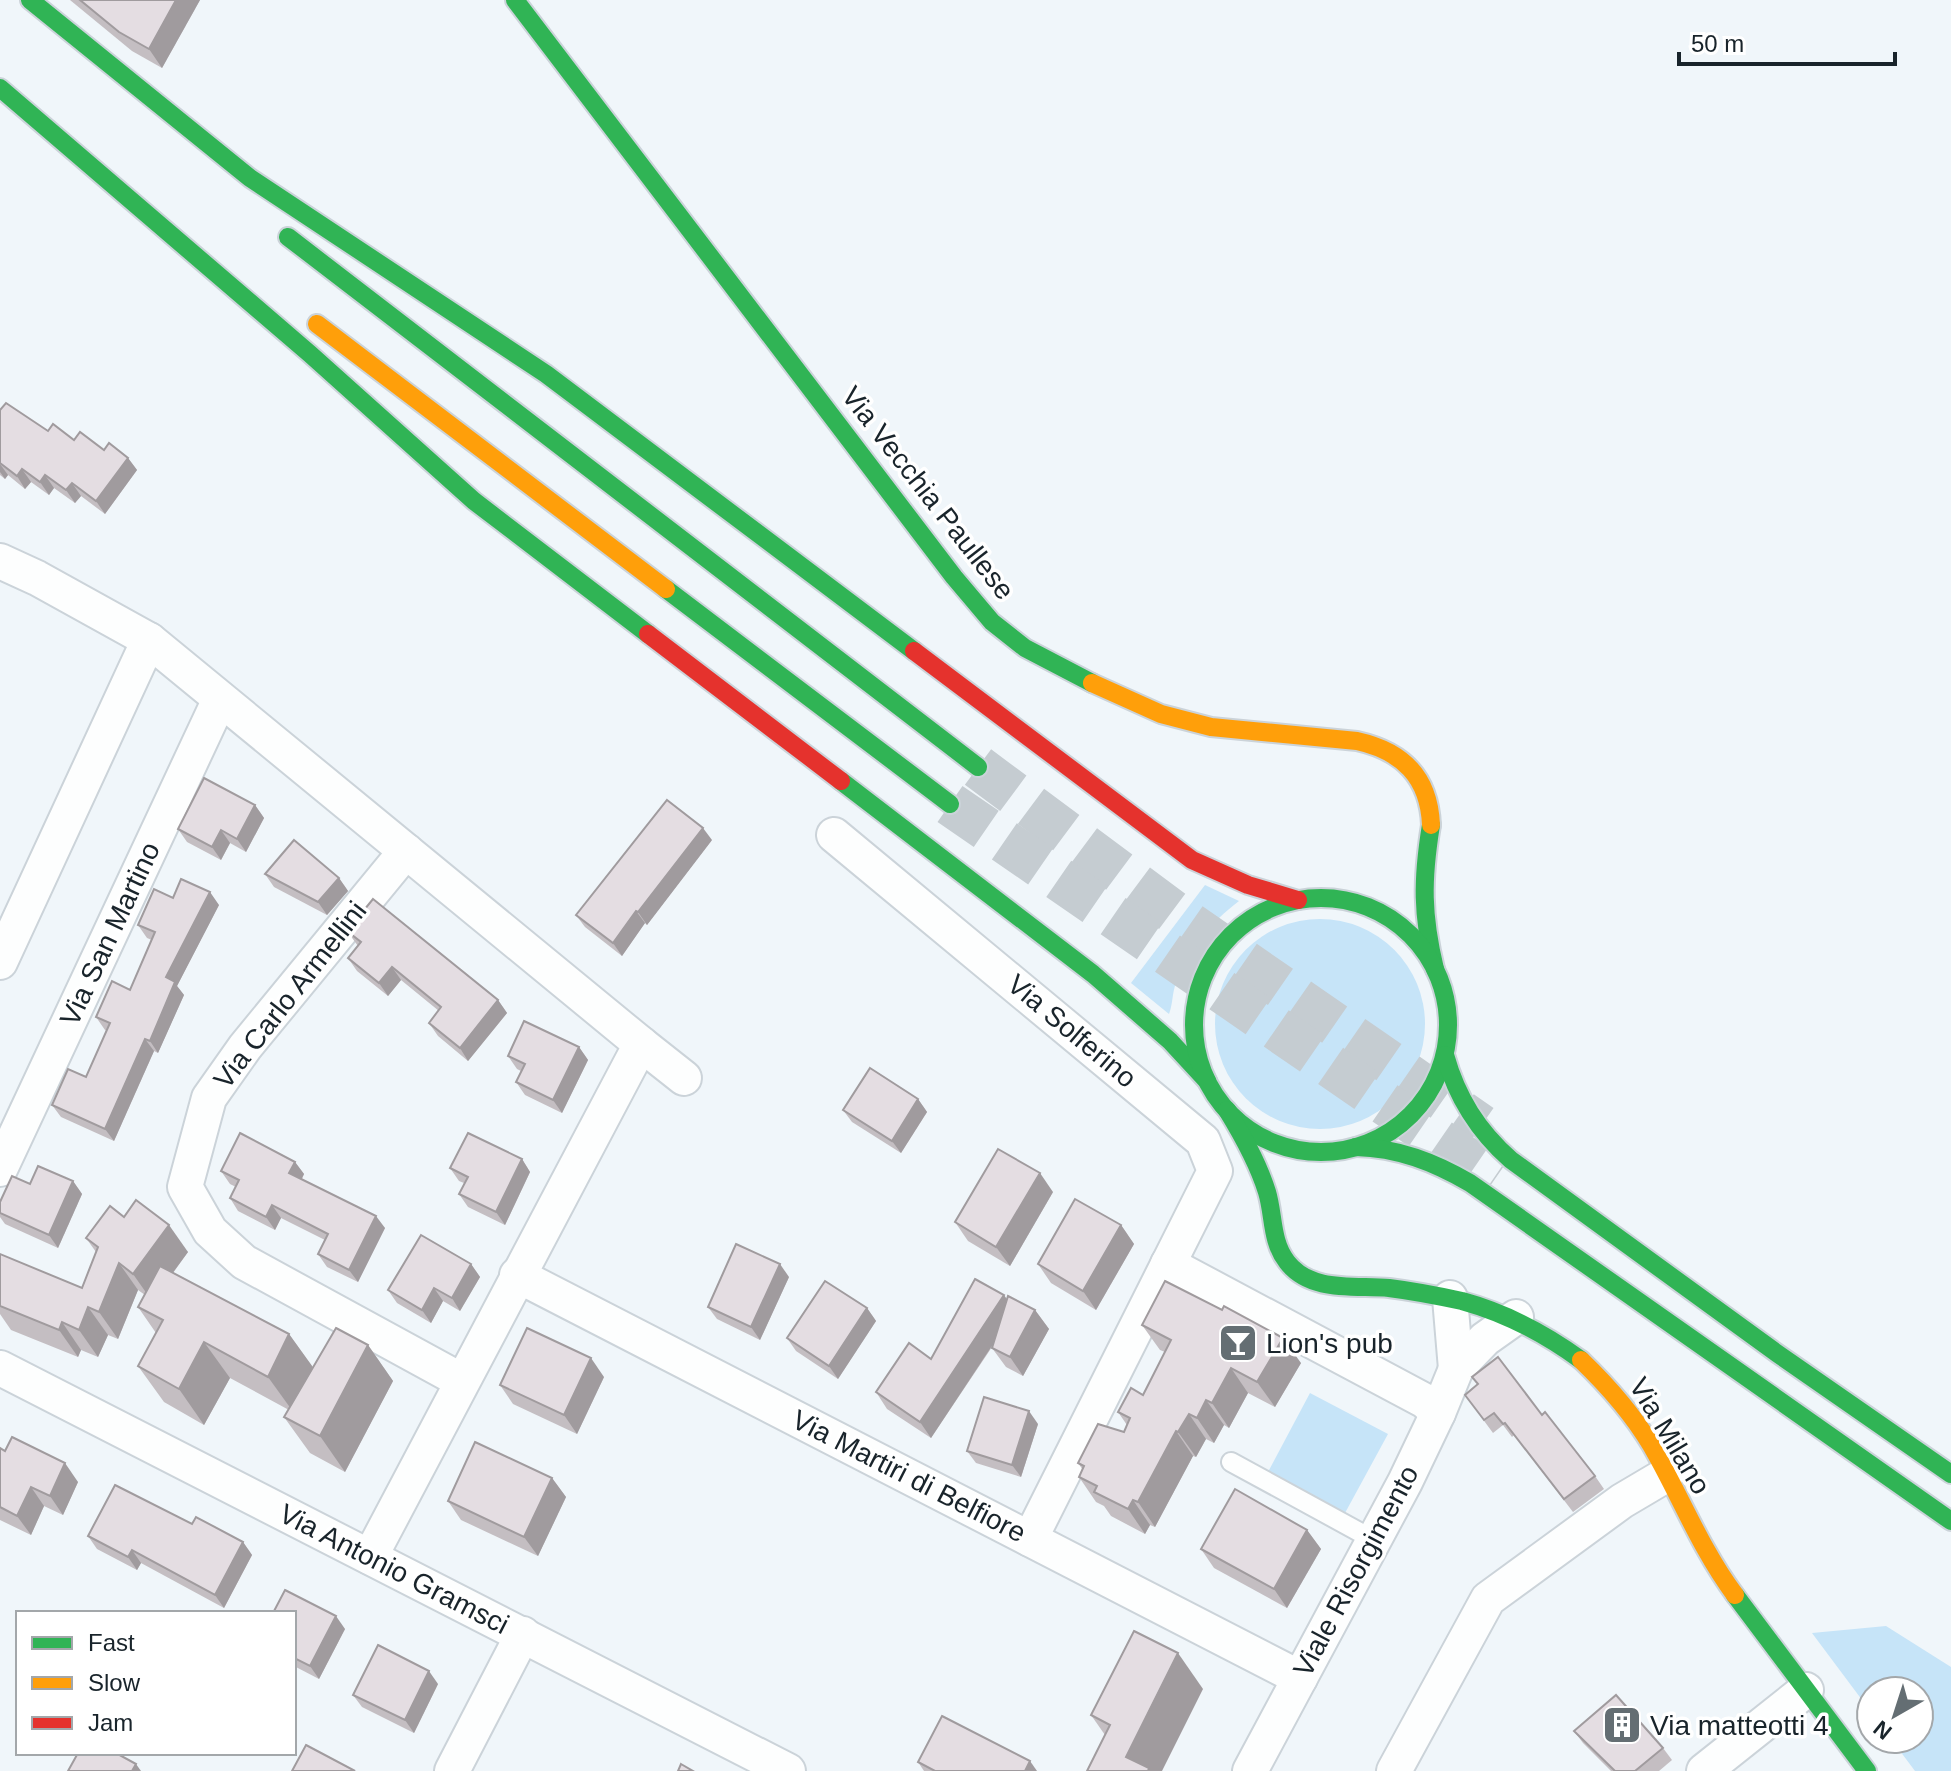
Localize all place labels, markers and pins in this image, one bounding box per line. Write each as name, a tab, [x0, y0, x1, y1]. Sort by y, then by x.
bar icon: Lion's pub	[1217, 1322, 1259, 1364]
place label: Lion's pub	[1266, 1328, 1393, 1359]
building icon: Via matteotti 4	[1601, 1704, 1643, 1746]
place label: Via matteotti 4	[1650, 1710, 1828, 1741]

